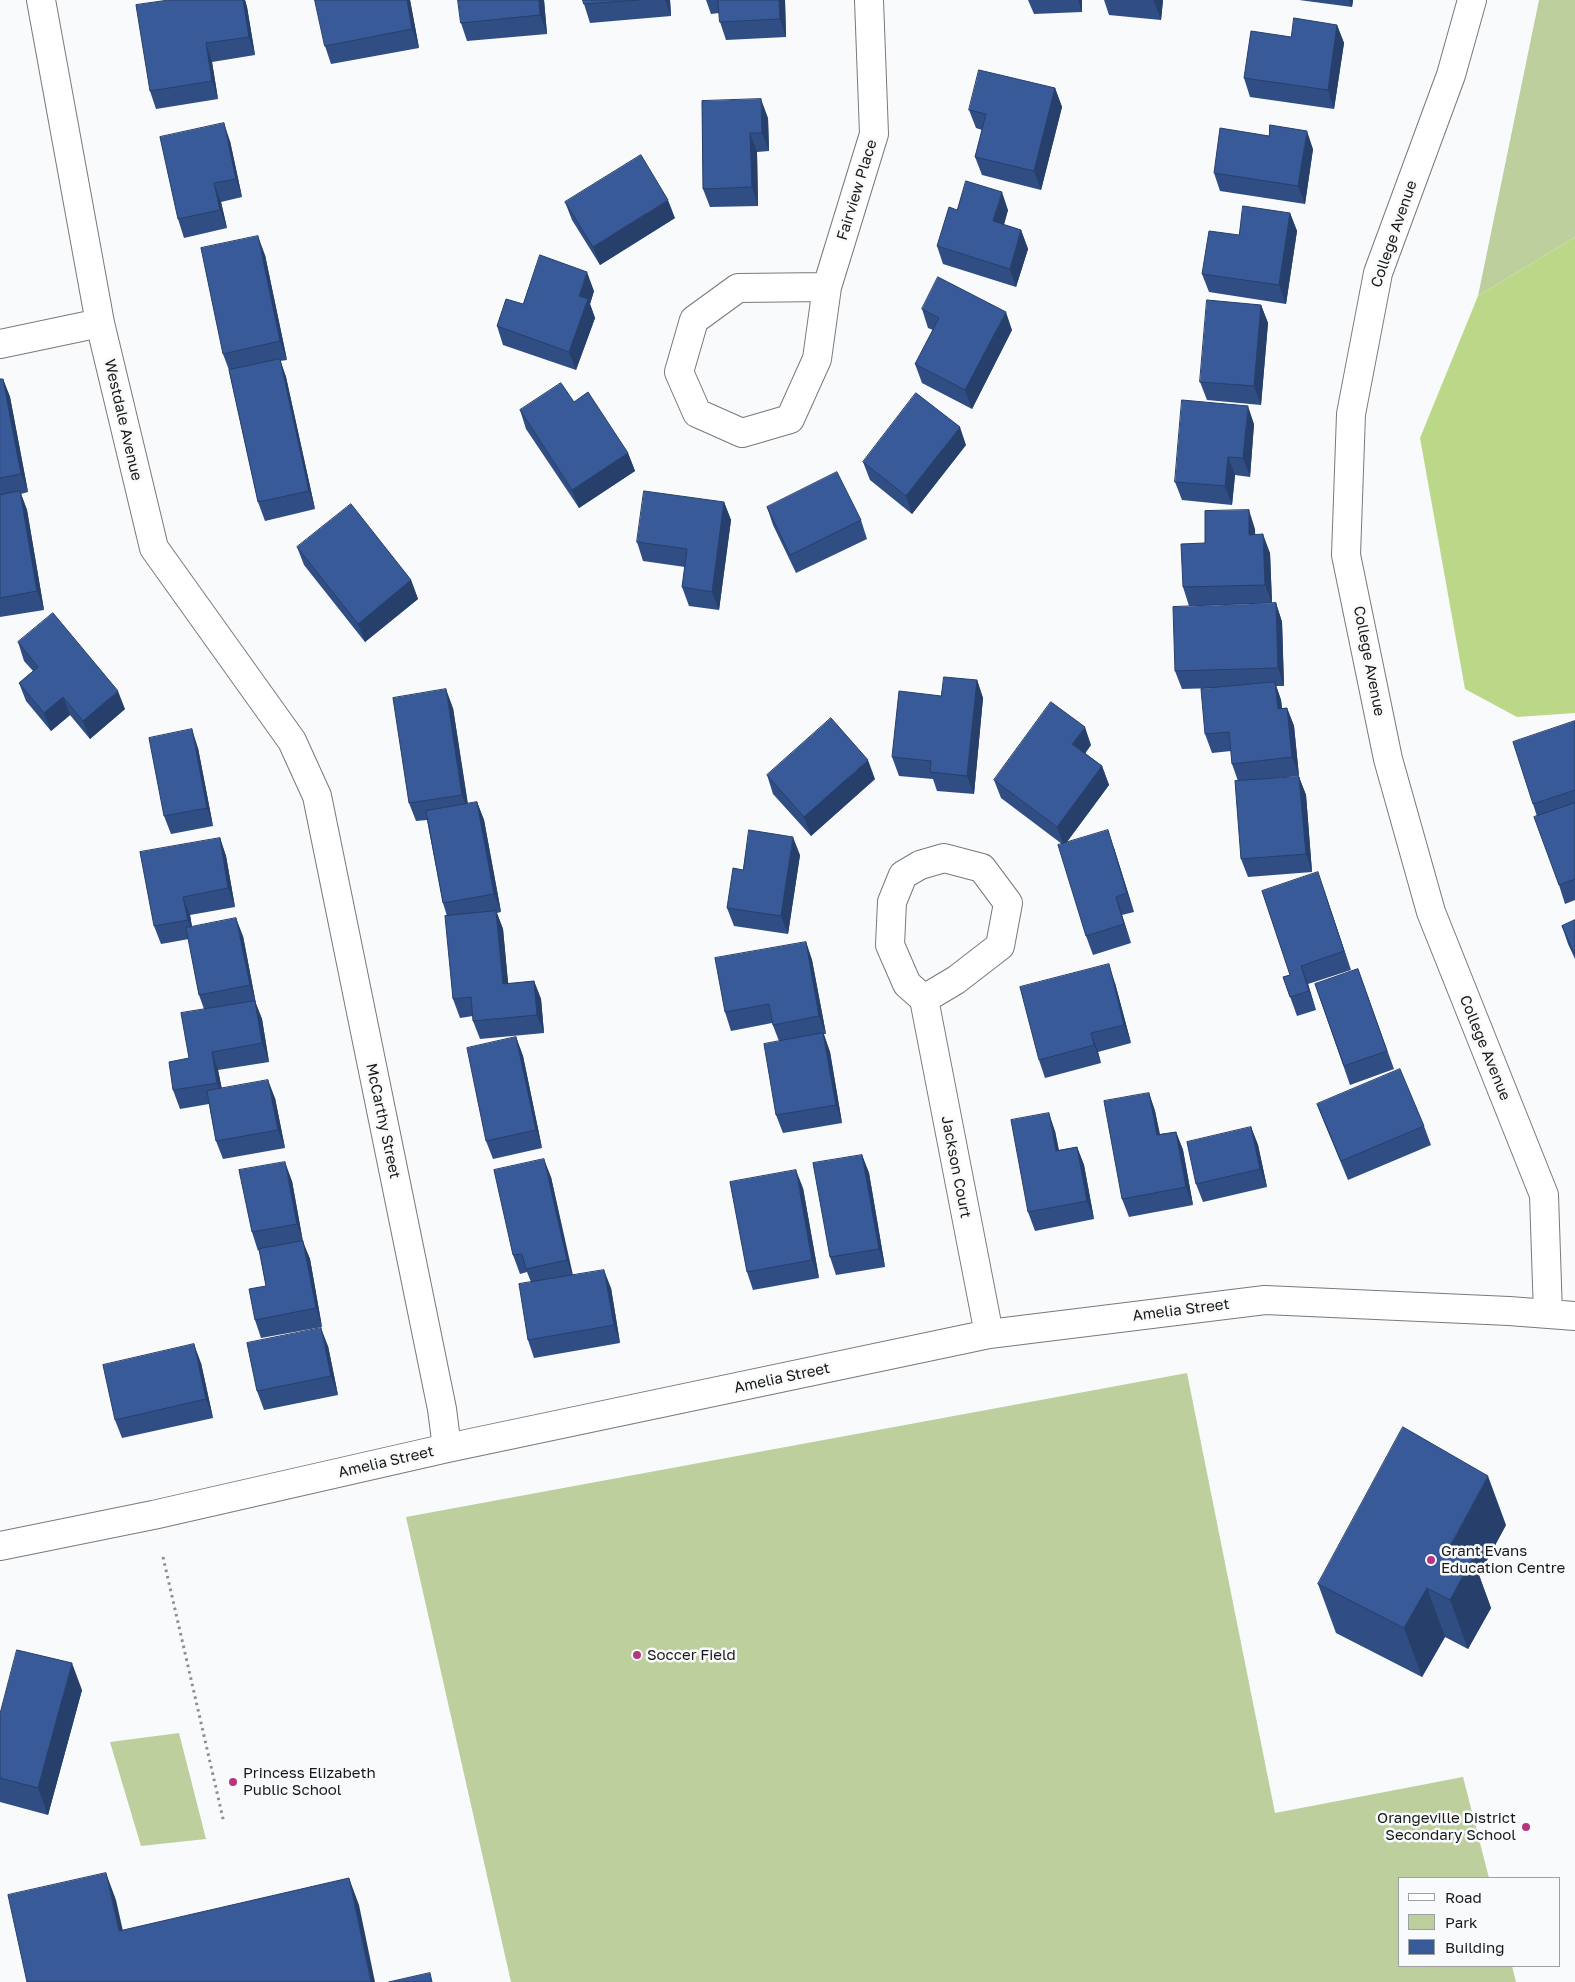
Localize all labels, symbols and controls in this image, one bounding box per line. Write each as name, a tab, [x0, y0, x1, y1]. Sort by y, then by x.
street label: Fairview Place	[833, 138, 881, 242]
street label: College Avenue	[1367, 178, 1421, 290]
street label: Westdale Avenue	[100, 357, 146, 483]
street label: College Avenue	[1349, 604, 1389, 718]
street label: College Avenue	[1456, 993, 1514, 1103]
street label: McCarthy Street	[362, 1062, 404, 1180]
street label: Jackson Court	[937, 1114, 975, 1220]
street label: Amelia Street	[1132, 1295, 1230, 1325]
street label: Amelia Street	[732, 1359, 832, 1397]
street label: Amelia Street	[336, 1442, 436, 1482]
place label: Grant Evans Education Centre	[1441, 1542, 1565, 1577]
marker: Grant Evans Education Centre	[1425, 1554, 1437, 1566]
place label: Soccer Field	[647, 1646, 736, 1664]
marker: Soccer Field	[631, 1649, 643, 1661]
place label: Princess Elizabeth Public School	[243, 1764, 376, 1799]
marker: Princess Elizabeth Public School	[227, 1776, 239, 1788]
place label: Orangeville District Secondary School	[1377, 1809, 1516, 1844]
marker: Orangeville District Secondary School	[1520, 1821, 1532, 1833]
legend	[1398, 1877, 1560, 1967]
text: Road	[1445, 1888, 1482, 1906]
text: Park	[1445, 1913, 1477, 1931]
text: Building	[1445, 1938, 1505, 1956]

